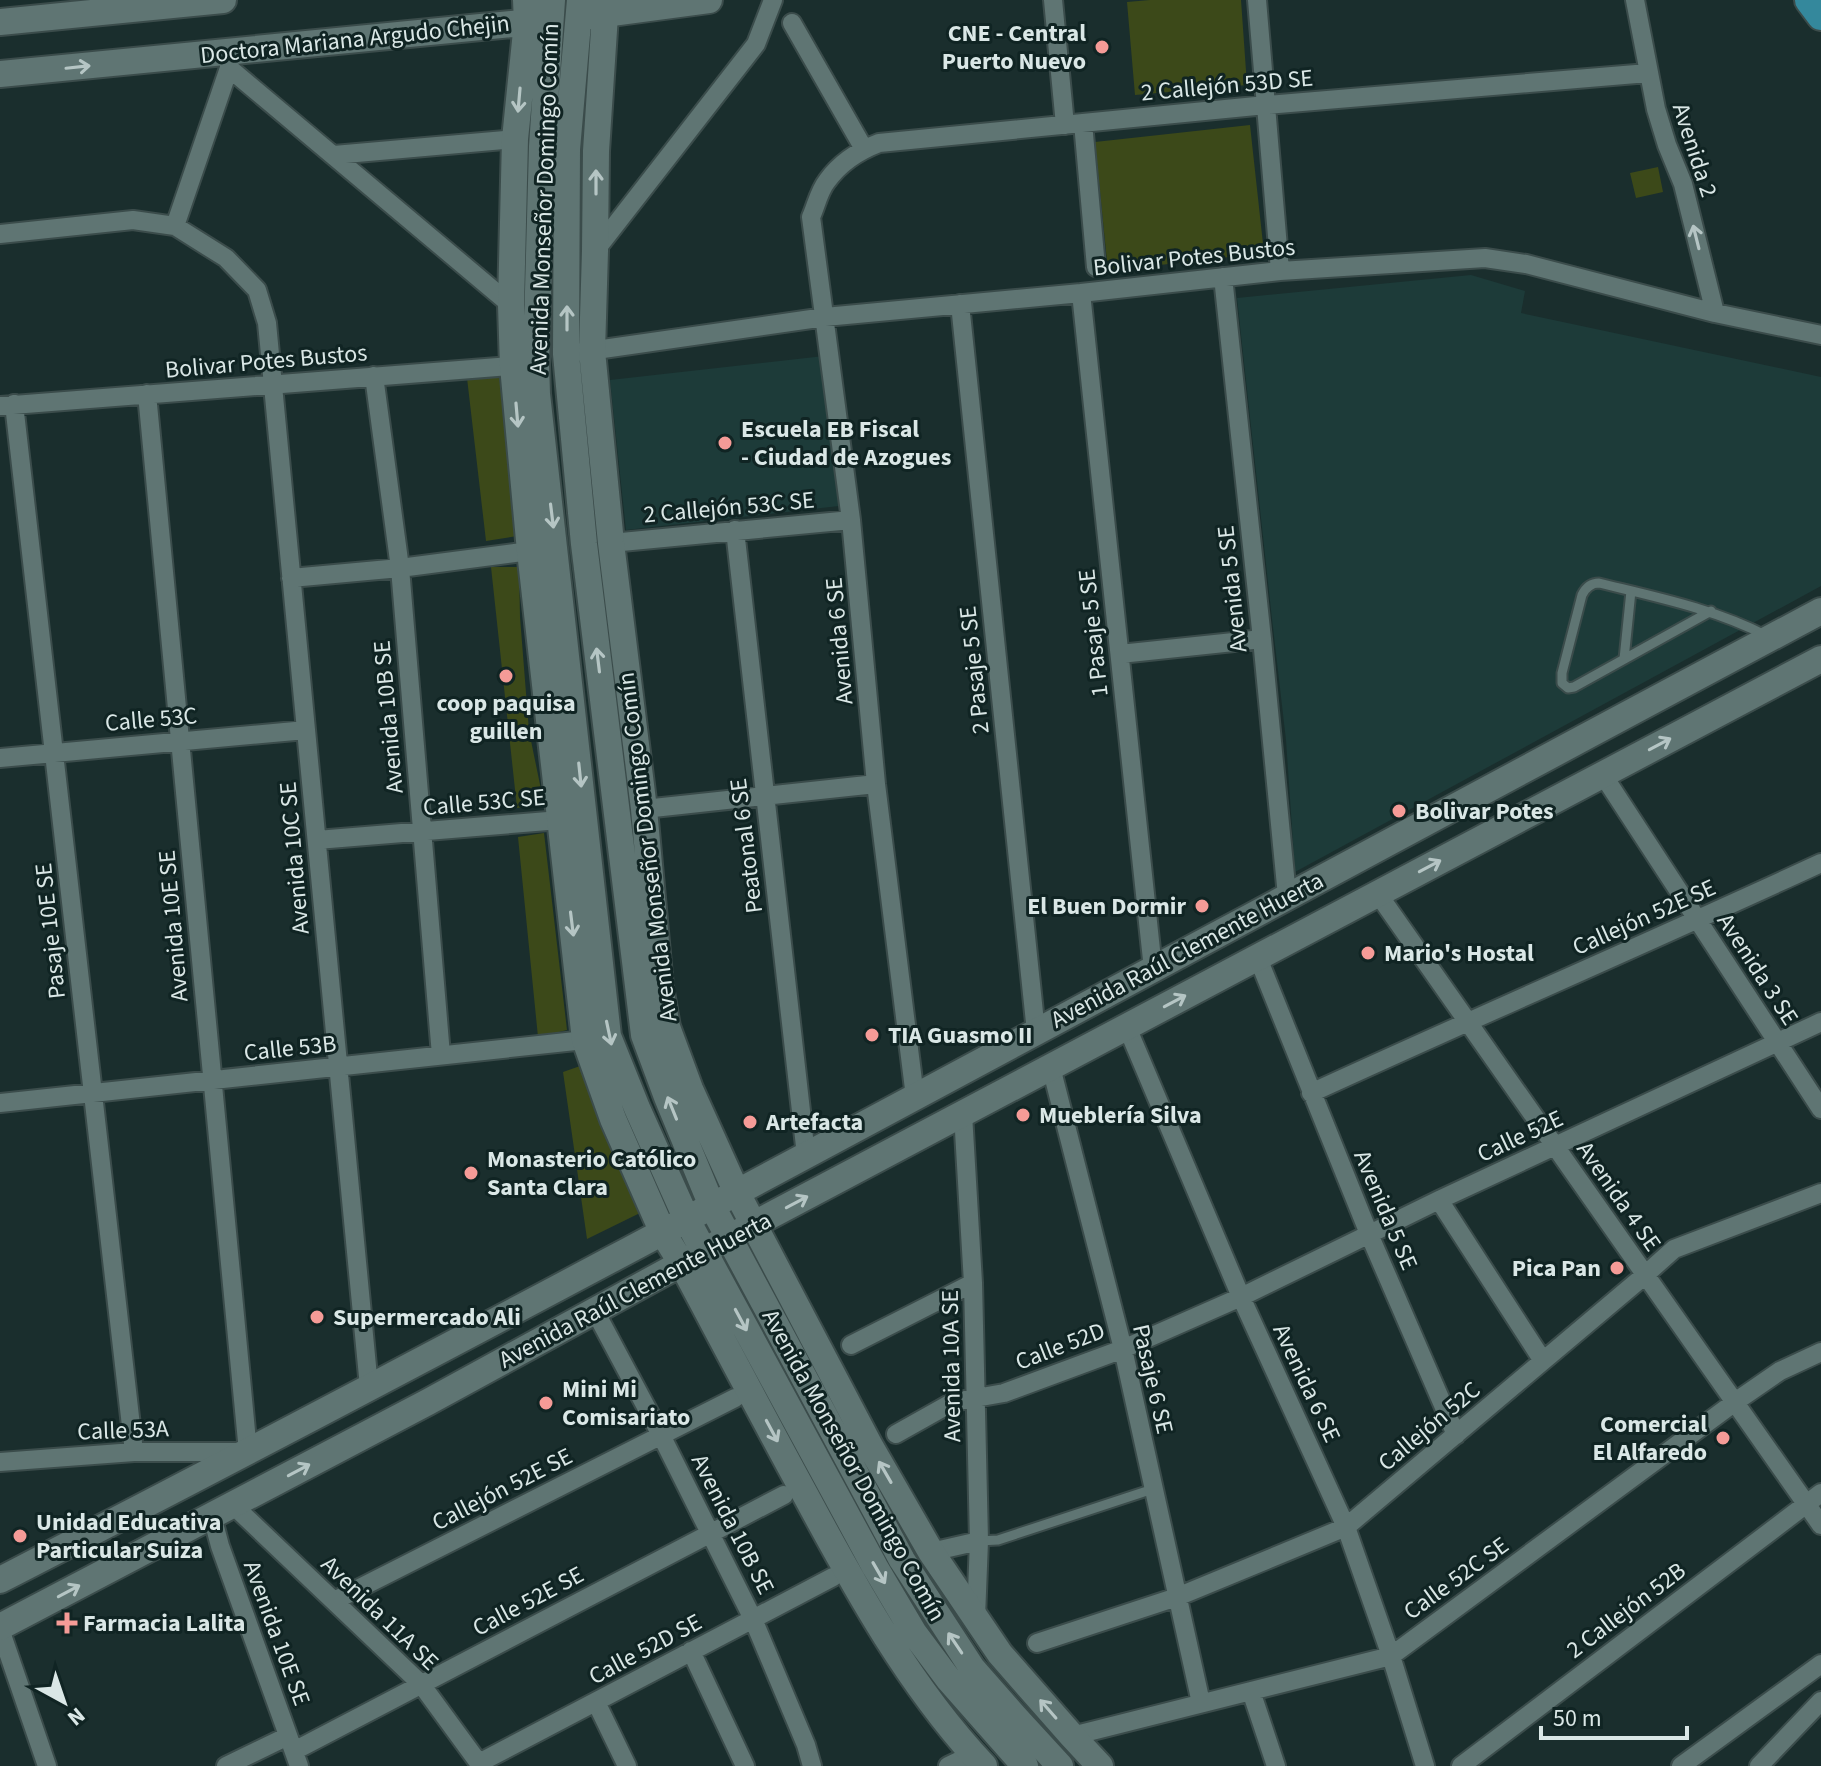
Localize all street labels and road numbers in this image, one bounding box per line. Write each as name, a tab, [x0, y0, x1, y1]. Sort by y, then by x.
street label: Doctora Mariana Argudo Chejin	[199, 6, 511, 73]
street label: Avenida Monseñor Domingo Comín	[521, 23, 568, 375]
street label: 2 Callejón 53D SE	[1140, 61, 1314, 110]
street label: Avenida 2	[1663, 99, 1726, 202]
street label: Bolivar Potes Bustos	[1091, 229, 1297, 286]
street label: Bolivar Potes Bustos	[164, 335, 369, 388]
street label: 2 Callejón 53C SE	[642, 483, 816, 532]
street label: Avenida 5 SE	[1208, 524, 1257, 654]
street label: 1 Pasaje 5 SE	[1069, 567, 1118, 699]
street label: Avenida 6 SE	[817, 576, 862, 706]
street label: 2 Pasaje 5 SE	[950, 604, 999, 736]
street label: Avenida 10B SE	[364, 639, 413, 795]
street label: Avenida Monseñor Domingo Comín	[609, 670, 686, 1024]
street label: Calle 53C	[104, 698, 199, 741]
street label: Peatonal 6 SE	[721, 777, 772, 915]
street label: Avenida 10C SE	[270, 780, 319, 936]
street label: Calle 53C SE	[421, 780, 547, 825]
street label: Avenida 10E SE	[149, 849, 198, 1003]
street label: Pasaje 10E SE	[26, 861, 75, 1001]
street label: Avenida Raúl Clemente Huerta	[1045, 864, 1330, 1037]
street label: Callejón 52E SE	[1567, 870, 1721, 965]
street label: Avenida 3 SE	[1708, 906, 1807, 1032]
street label: Calle 53B	[242, 1026, 338, 1071]
street label: Calle 52E	[1471, 1101, 1569, 1172]
street label: Avenida 4 SE	[1568, 1134, 1669, 1258]
street label: Avenida 5 SE	[1345, 1145, 1427, 1276]
street label: Avenida Raúl Clemente Huerta	[493, 1204, 778, 1377]
street label: Avenida 10A SE	[933, 1290, 970, 1442]
street label: Avenida Monseñor Domingo Comín	[753, 1303, 954, 1628]
street label: Calle 52D	[1010, 1313, 1110, 1380]
street label: Avenida 6 SE	[1264, 1318, 1349, 1448]
street label: Pasaje 6 SE	[1123, 1321, 1182, 1437]
street label: Callejón 52C	[1370, 1373, 1488, 1480]
street label: Calle 53A	[77, 1411, 169, 1450]
street label: Callejón 52E SE	[426, 1439, 579, 1540]
street label: Avenida 10B SE	[682, 1448, 783, 1600]
street label: Calle 52C SE	[1396, 1528, 1516, 1629]
street label: Avenida 11A SE	[313, 1548, 447, 1679]
street label: 2 Callejón 52B	[1559, 1554, 1693, 1667]
street label: Avenida 10E SE	[234, 1556, 319, 1711]
street label: Calle 52E SE	[466, 1557, 590, 1645]
street label: Calle 52D SE	[582, 1605, 708, 1694]

